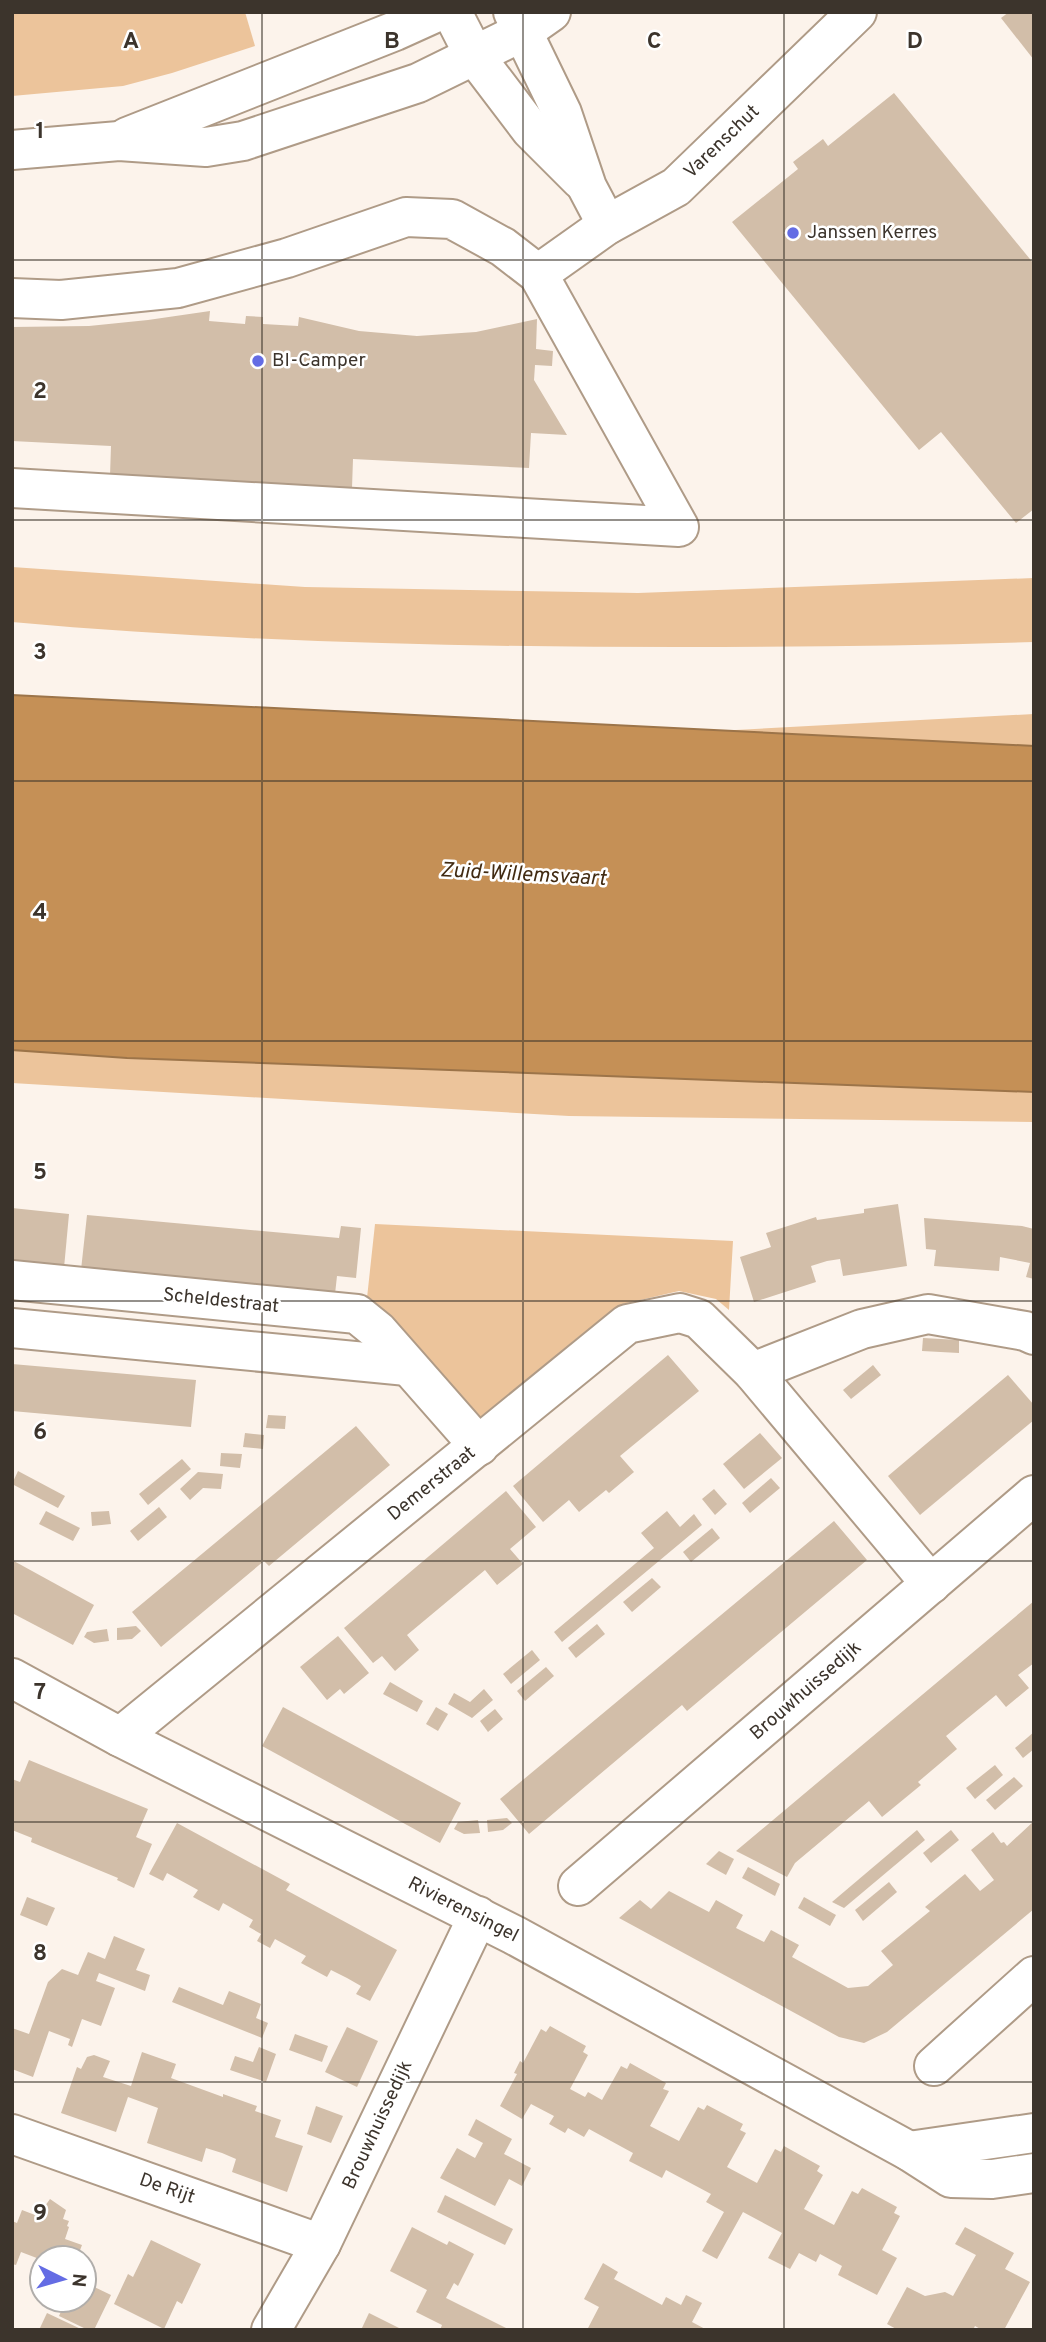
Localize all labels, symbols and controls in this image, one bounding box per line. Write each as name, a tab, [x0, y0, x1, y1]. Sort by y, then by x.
text: A	[123, 28, 139, 57]
text: B	[384, 28, 400, 57]
text: C	[647, 28, 661, 57]
text: D	[907, 28, 923, 57]
street label: Varenschut	[679, 100, 765, 184]
text: 1	[35, 118, 45, 147]
place label: Janssen Kerres	[807, 221, 937, 245]
marker: Janssen Kerres	[785, 225, 801, 241]
place label: BI-Camper	[272, 349, 367, 373]
marker: BI-Camper	[250, 353, 266, 369]
text: 2	[33, 378, 47, 407]
text: 3	[33, 639, 47, 668]
water label: Zuid-Willemsvaart	[439, 857, 608, 893]
text: 4	[33, 899, 47, 928]
text: 5	[33, 1159, 47, 1188]
street label: Scheldestraat	[162, 1283, 280, 1319]
text: 6	[33, 1419, 47, 1448]
street label: Demerstraat	[383, 1441, 481, 1527]
street label: Brouwhuissedijk	[745, 1636, 867, 1746]
text: 7	[34, 1679, 46, 1708]
street label: Rivierensingel	[404, 1872, 522, 1948]
text: 8	[33, 1940, 47, 1969]
street label: Brouwhuissedijk	[338, 2057, 418, 2193]
street label: De Rijt	[136, 2168, 198, 2210]
text: 9	[33, 2200, 47, 2229]
north arrow	[28, 2244, 98, 2314]
text: N	[65, 2272, 90, 2288]

